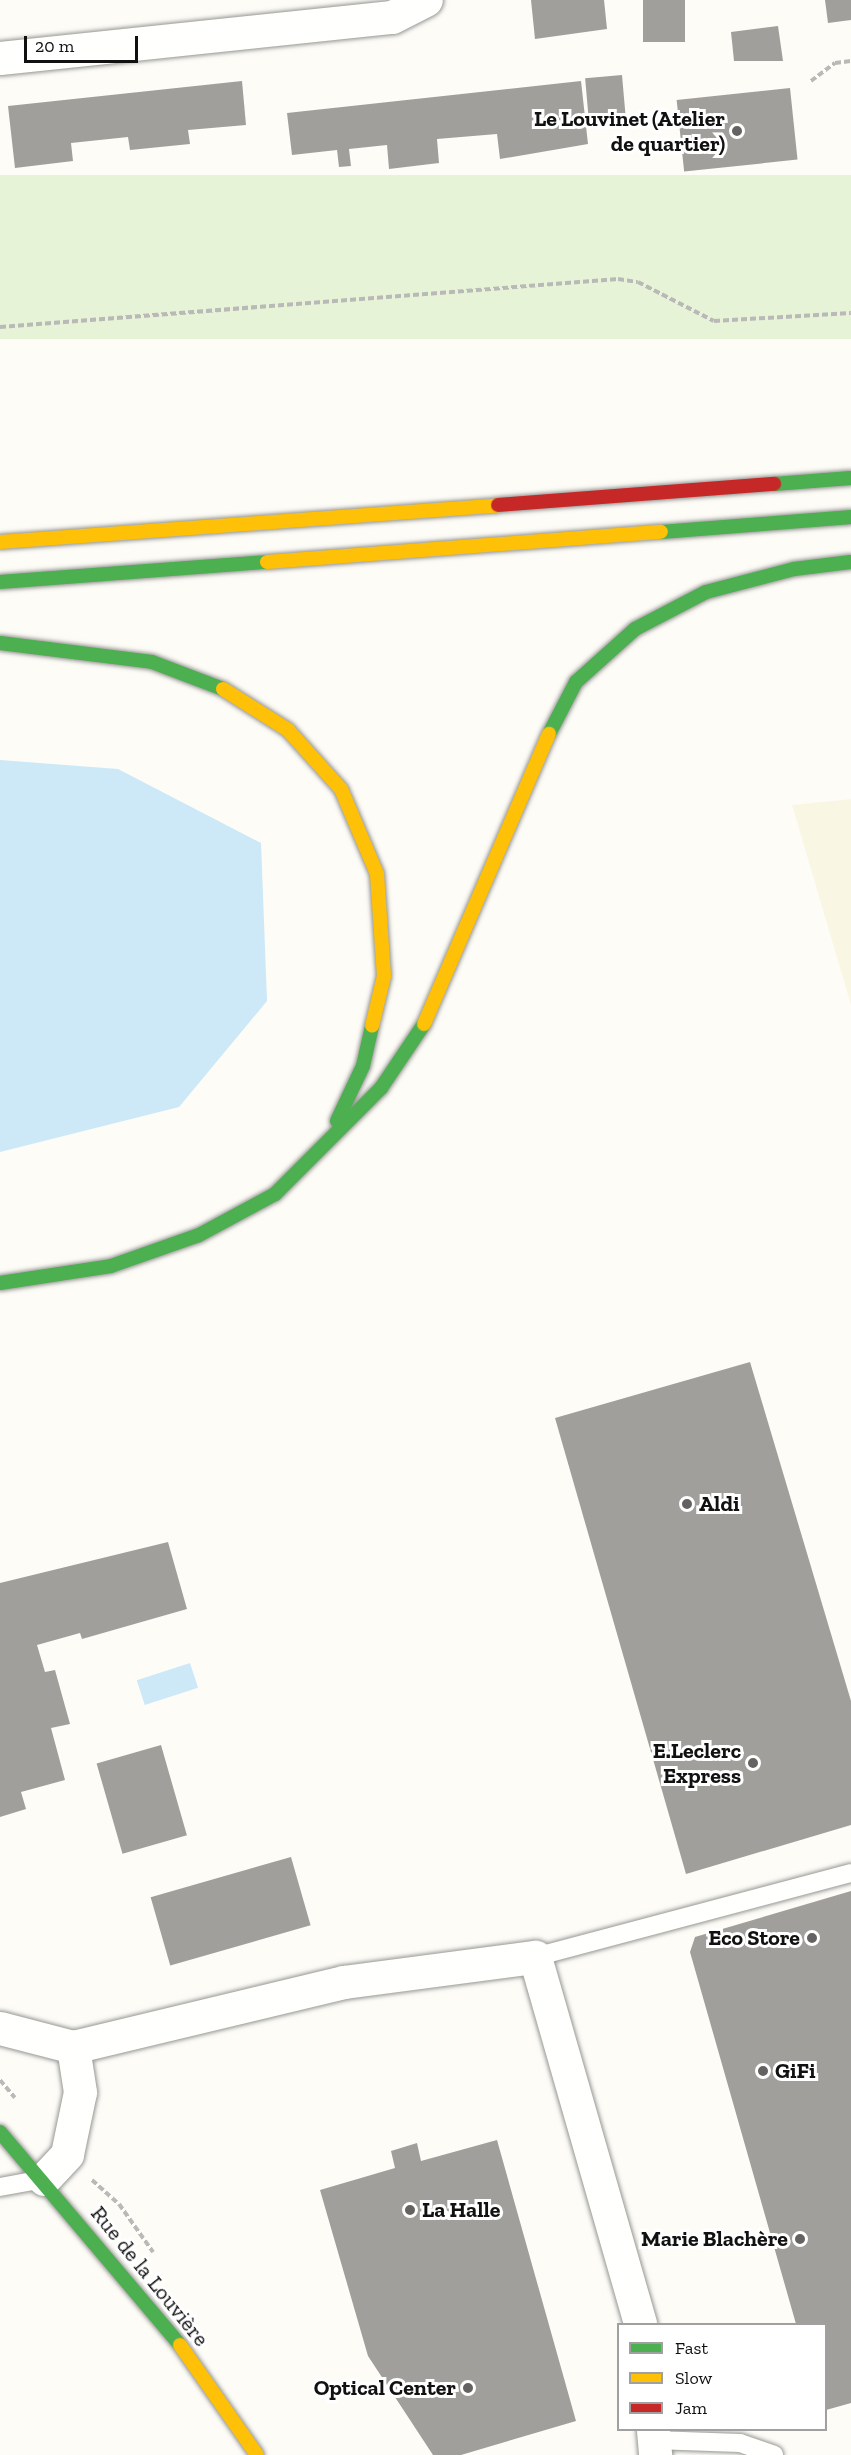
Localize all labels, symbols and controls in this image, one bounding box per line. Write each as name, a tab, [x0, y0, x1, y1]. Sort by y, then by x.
scale bar	[27, 24, 141, 62]
text: 20 m	[35, 35, 74, 57]
place label: Le Louvinet (Atelier de quartier)	[534, 105, 725, 156]
marker: Le Louvinet (Atelier de quartier)	[730, 124, 744, 138]
place label: Aldi	[699, 1491, 740, 1517]
marker: Aldi	[680, 1497, 694, 1511]
place label: E.Leclerc Express	[653, 1737, 741, 1789]
marker: E.Leclerc Express	[746, 1756, 760, 1770]
place label: Eco Store	[708, 1925, 800, 1951]
marker: Eco Store	[805, 1931, 819, 1945]
place label: GiFi	[775, 2058, 816, 2084]
marker: GiFi	[756, 2064, 770, 2078]
place label: La Halle	[422, 2197, 500, 2223]
street label: Rue de la Louvière	[85, 2201, 215, 2351]
marker: La Halle	[403, 2203, 417, 2217]
place label: Marie Blachère	[641, 2226, 788, 2252]
marker: Marie Blachère	[793, 2232, 807, 2246]
legend	[617, 2323, 827, 2431]
text: Fast	[675, 2337, 708, 2359]
text: Slow	[675, 2367, 712, 2389]
place label: Optical Center	[314, 2375, 456, 2401]
marker: Optical Center	[461, 2381, 475, 2395]
text: Jam	[675, 2397, 707, 2419]

